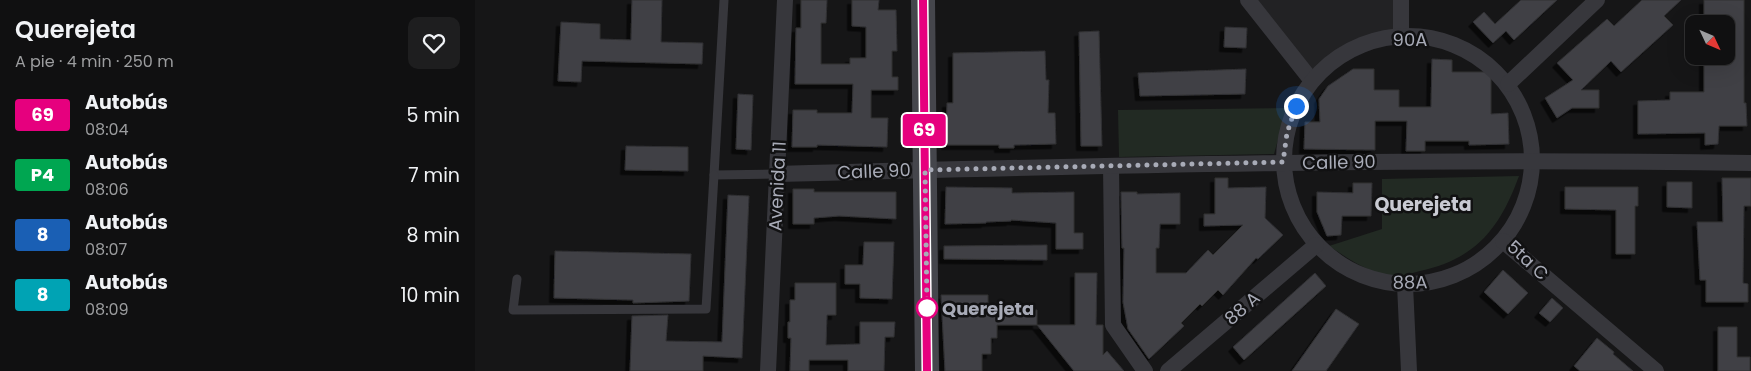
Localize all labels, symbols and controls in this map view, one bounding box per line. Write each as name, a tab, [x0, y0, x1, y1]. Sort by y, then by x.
text: Querejeta	[15, 13, 136, 46]
north arrow	[1685, 15, 1735, 65]
map controls	[1685, 15, 1735, 65]
button: heart	[408, 17, 460, 69]
street label: 90A	[1393, 27, 1427, 52]
text: A pie · 4 min · 250 m	[15, 50, 174, 73]
text: Autobús	[85, 89, 168, 116]
your location	[1284, 94, 1309, 119]
text: 69	[31, 102, 54, 127]
text: 5 min	[407, 102, 460, 129]
line badge: 69	[901, 114, 947, 146]
text: 69	[913, 117, 935, 142]
text: 08:04	[85, 118, 129, 141]
street label: Avenida 11	[762, 140, 792, 232]
text: Autobús	[85, 149, 168, 176]
street label: Calle 90	[1302, 149, 1376, 175]
street label: Calle 90	[837, 157, 911, 185]
text: P4	[31, 162, 54, 187]
text: 7 min	[408, 162, 460, 189]
text: 08:06	[85, 178, 129, 201]
district label: Querejeta	[1374, 191, 1472, 218]
text: Autobús	[85, 209, 168, 236]
text: 8	[37, 222, 48, 247]
text: 8 min	[407, 222, 460, 249]
street label: 5ta C	[1502, 234, 1554, 286]
text: 08:07	[85, 238, 127, 261]
text: Autobús	[85, 269, 168, 296]
street label: 88A	[1392, 269, 1428, 295]
text: 8	[37, 282, 48, 307]
text: 10 min	[401, 282, 460, 309]
street label: 88 A	[1219, 286, 1265, 330]
place label: Querejeta	[942, 296, 1034, 321]
marker: Querejeta	[916, 297, 938, 319]
text: 08:09	[85, 298, 129, 321]

